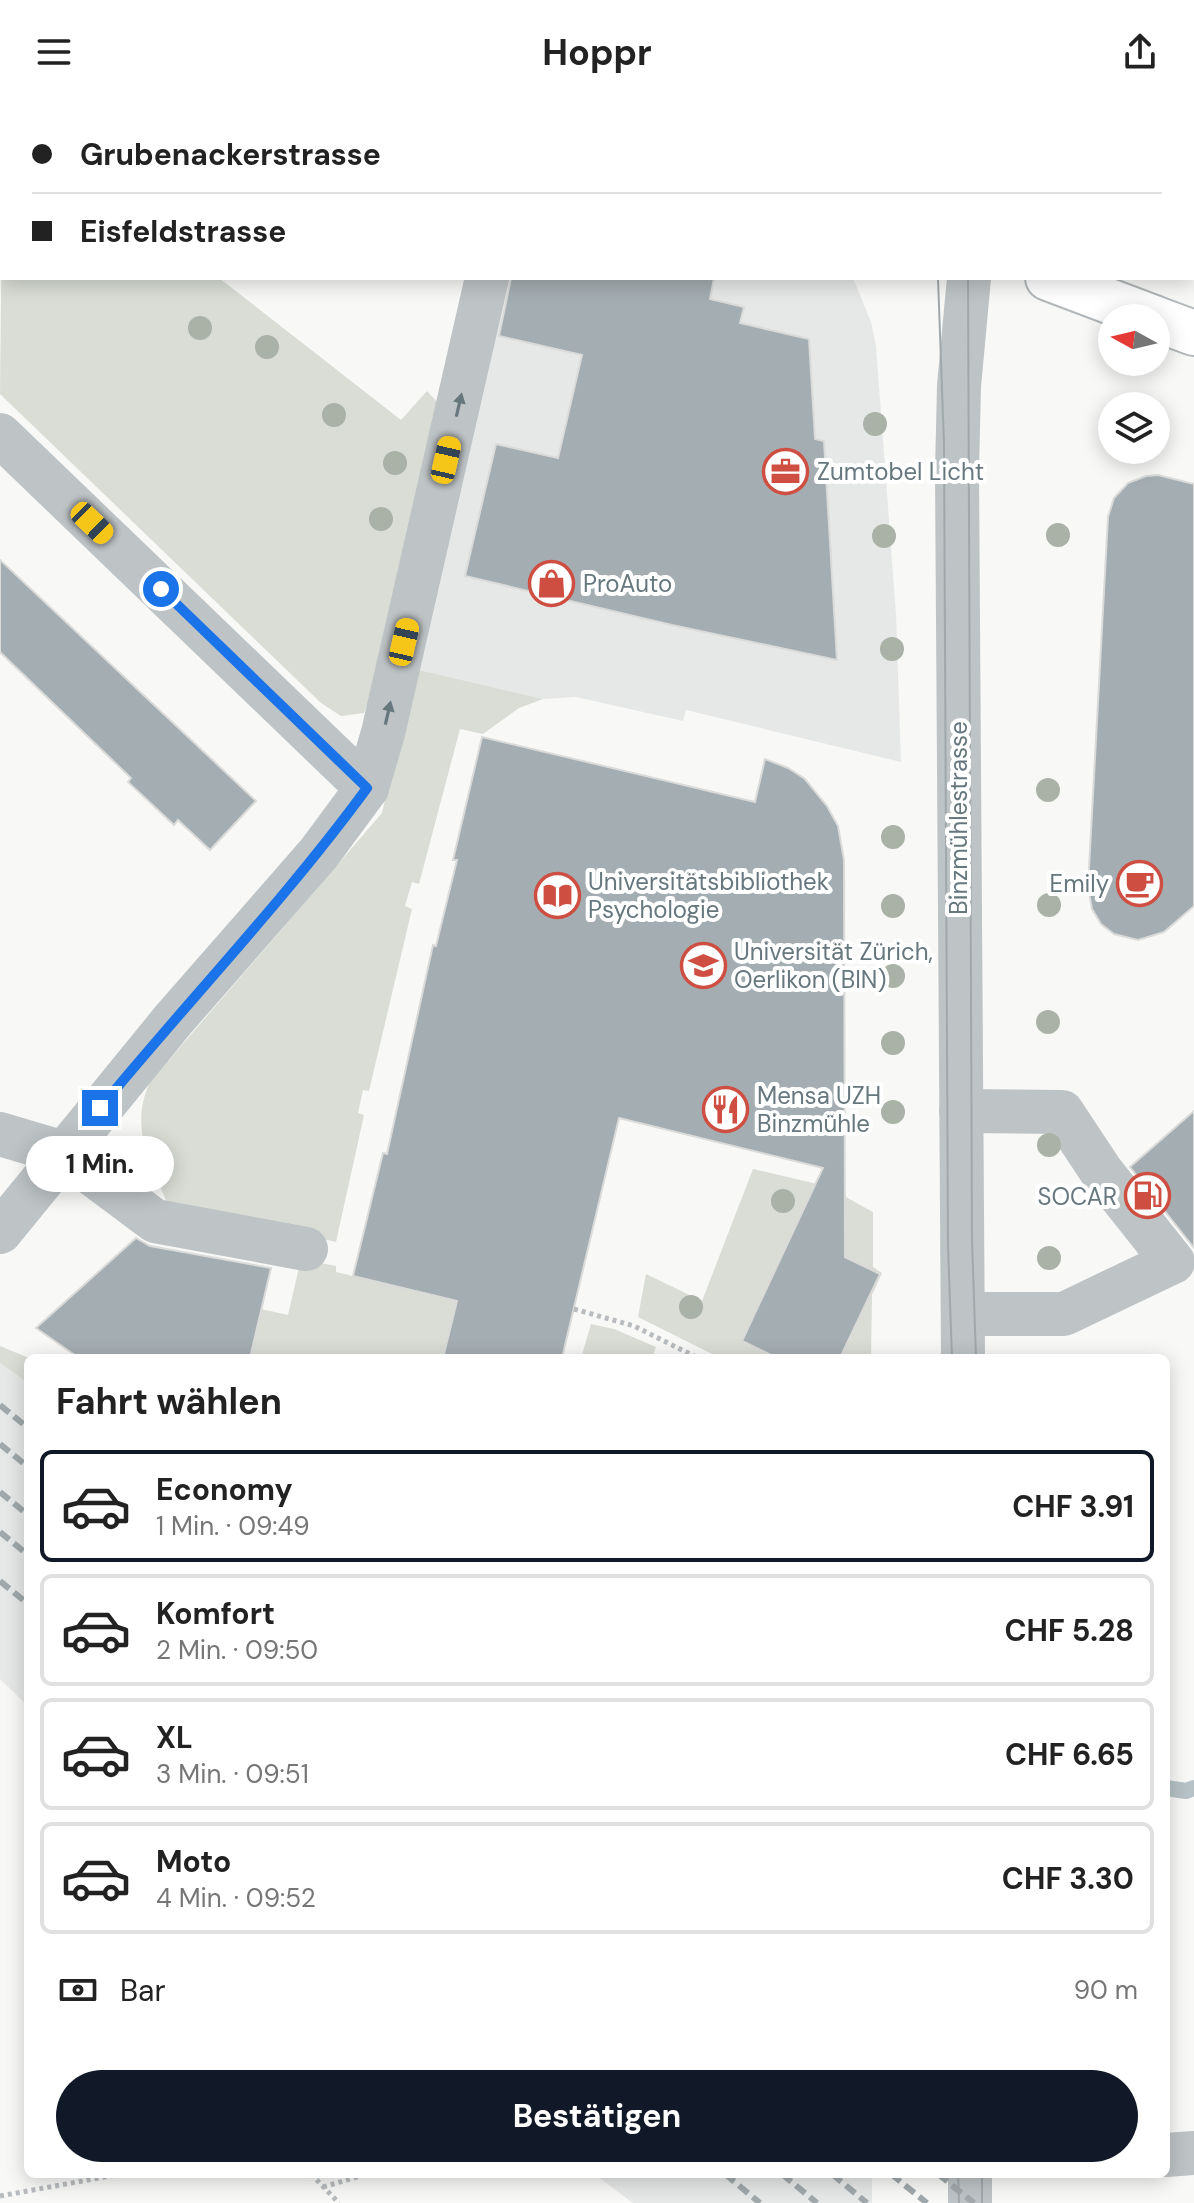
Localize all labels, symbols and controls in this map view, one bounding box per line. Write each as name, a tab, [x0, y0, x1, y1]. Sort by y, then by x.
text: Hoppr	[542, 29, 652, 76]
icon: menu	[32, 30, 76, 74]
icon: share	[1118, 30, 1162, 74]
text: Grubenackerstrasse	[80, 135, 381, 174]
text: Eisfeldstrasse	[80, 212, 286, 251]
north arrow	[1098, 304, 1170, 376]
map controls	[1098, 304, 1170, 464]
button: layers	[1098, 392, 1170, 464]
one-way arrow	[453, 393, 465, 418]
car	[429, 434, 463, 486]
office icon: Zumtobel Licht	[762, 447, 810, 495]
place label: Zumtobel Licht	[817, 456, 984, 487]
car	[66, 498, 118, 548]
shop icon: ProAuto	[528, 559, 576, 607]
place label: ProAuto	[583, 568, 672, 599]
route start	[143, 571, 179, 607]
car	[387, 616, 421, 668]
one-way arrow	[382, 701, 394, 726]
street label: Binzmühlestrasse	[943, 721, 974, 915]
cafe icon: Emily	[1116, 859, 1164, 907]
place label: Universitätsbibliothek Psychologie	[588, 866, 829, 925]
place label: Emily	[1050, 868, 1109, 899]
library icon: Universitätsbibliothek Psychologie	[533, 871, 581, 919]
place label: Universität Zürich, Oerlikon (BIN)	[734, 936, 933, 995]
school or university icon: Universität Zürich, Oerlikon (BIN)	[679, 941, 727, 989]
place label: Mensa UZH Binzmühle	[757, 1080, 881, 1139]
restaurant icon: Mensa UZH Binzmühle	[702, 1085, 750, 1133]
route end	[82, 1090, 118, 1126]
callout: 1 Min.	[26, 1136, 174, 1192]
text: 1 Min.	[66, 1147, 134, 1181]
fuel station icon: SOCAR	[1124, 1172, 1172, 1220]
place label: SOCAR	[1038, 1181, 1117, 1212]
text: Fahrt wählen	[56, 1378, 282, 1425]
icon: car	[60, 1470, 132, 1542]
text: Economy	[156, 1470, 293, 1509]
text: CHF 3.91	[1012, 1487, 1134, 1526]
text: 1 Min. · 09:49	[156, 1509, 310, 1543]
icon: car	[60, 1594, 132, 1666]
text: Komfort	[156, 1594, 275, 1633]
text: CHF 5.28	[1004, 1611, 1134, 1650]
text: 2 Min. · 09:50	[156, 1633, 318, 1667]
icon: car	[60, 1718, 132, 1790]
text: XL	[156, 1718, 193, 1757]
text: CHF 6.65	[1005, 1735, 1134, 1774]
text: 3 Min. · 09:51	[156, 1757, 309, 1791]
icon: car	[60, 1842, 132, 1914]
text: Moto	[156, 1842, 231, 1881]
text: CHF 3.30	[1002, 1859, 1134, 1898]
text: 4 Min. · 09:52	[156, 1881, 316, 1915]
icon: cash	[56, 1968, 100, 2012]
text: Bar	[120, 1971, 166, 2010]
text: 90 m	[1074, 1973, 1138, 2007]
button: Bestätigen	[56, 2070, 1138, 2162]

